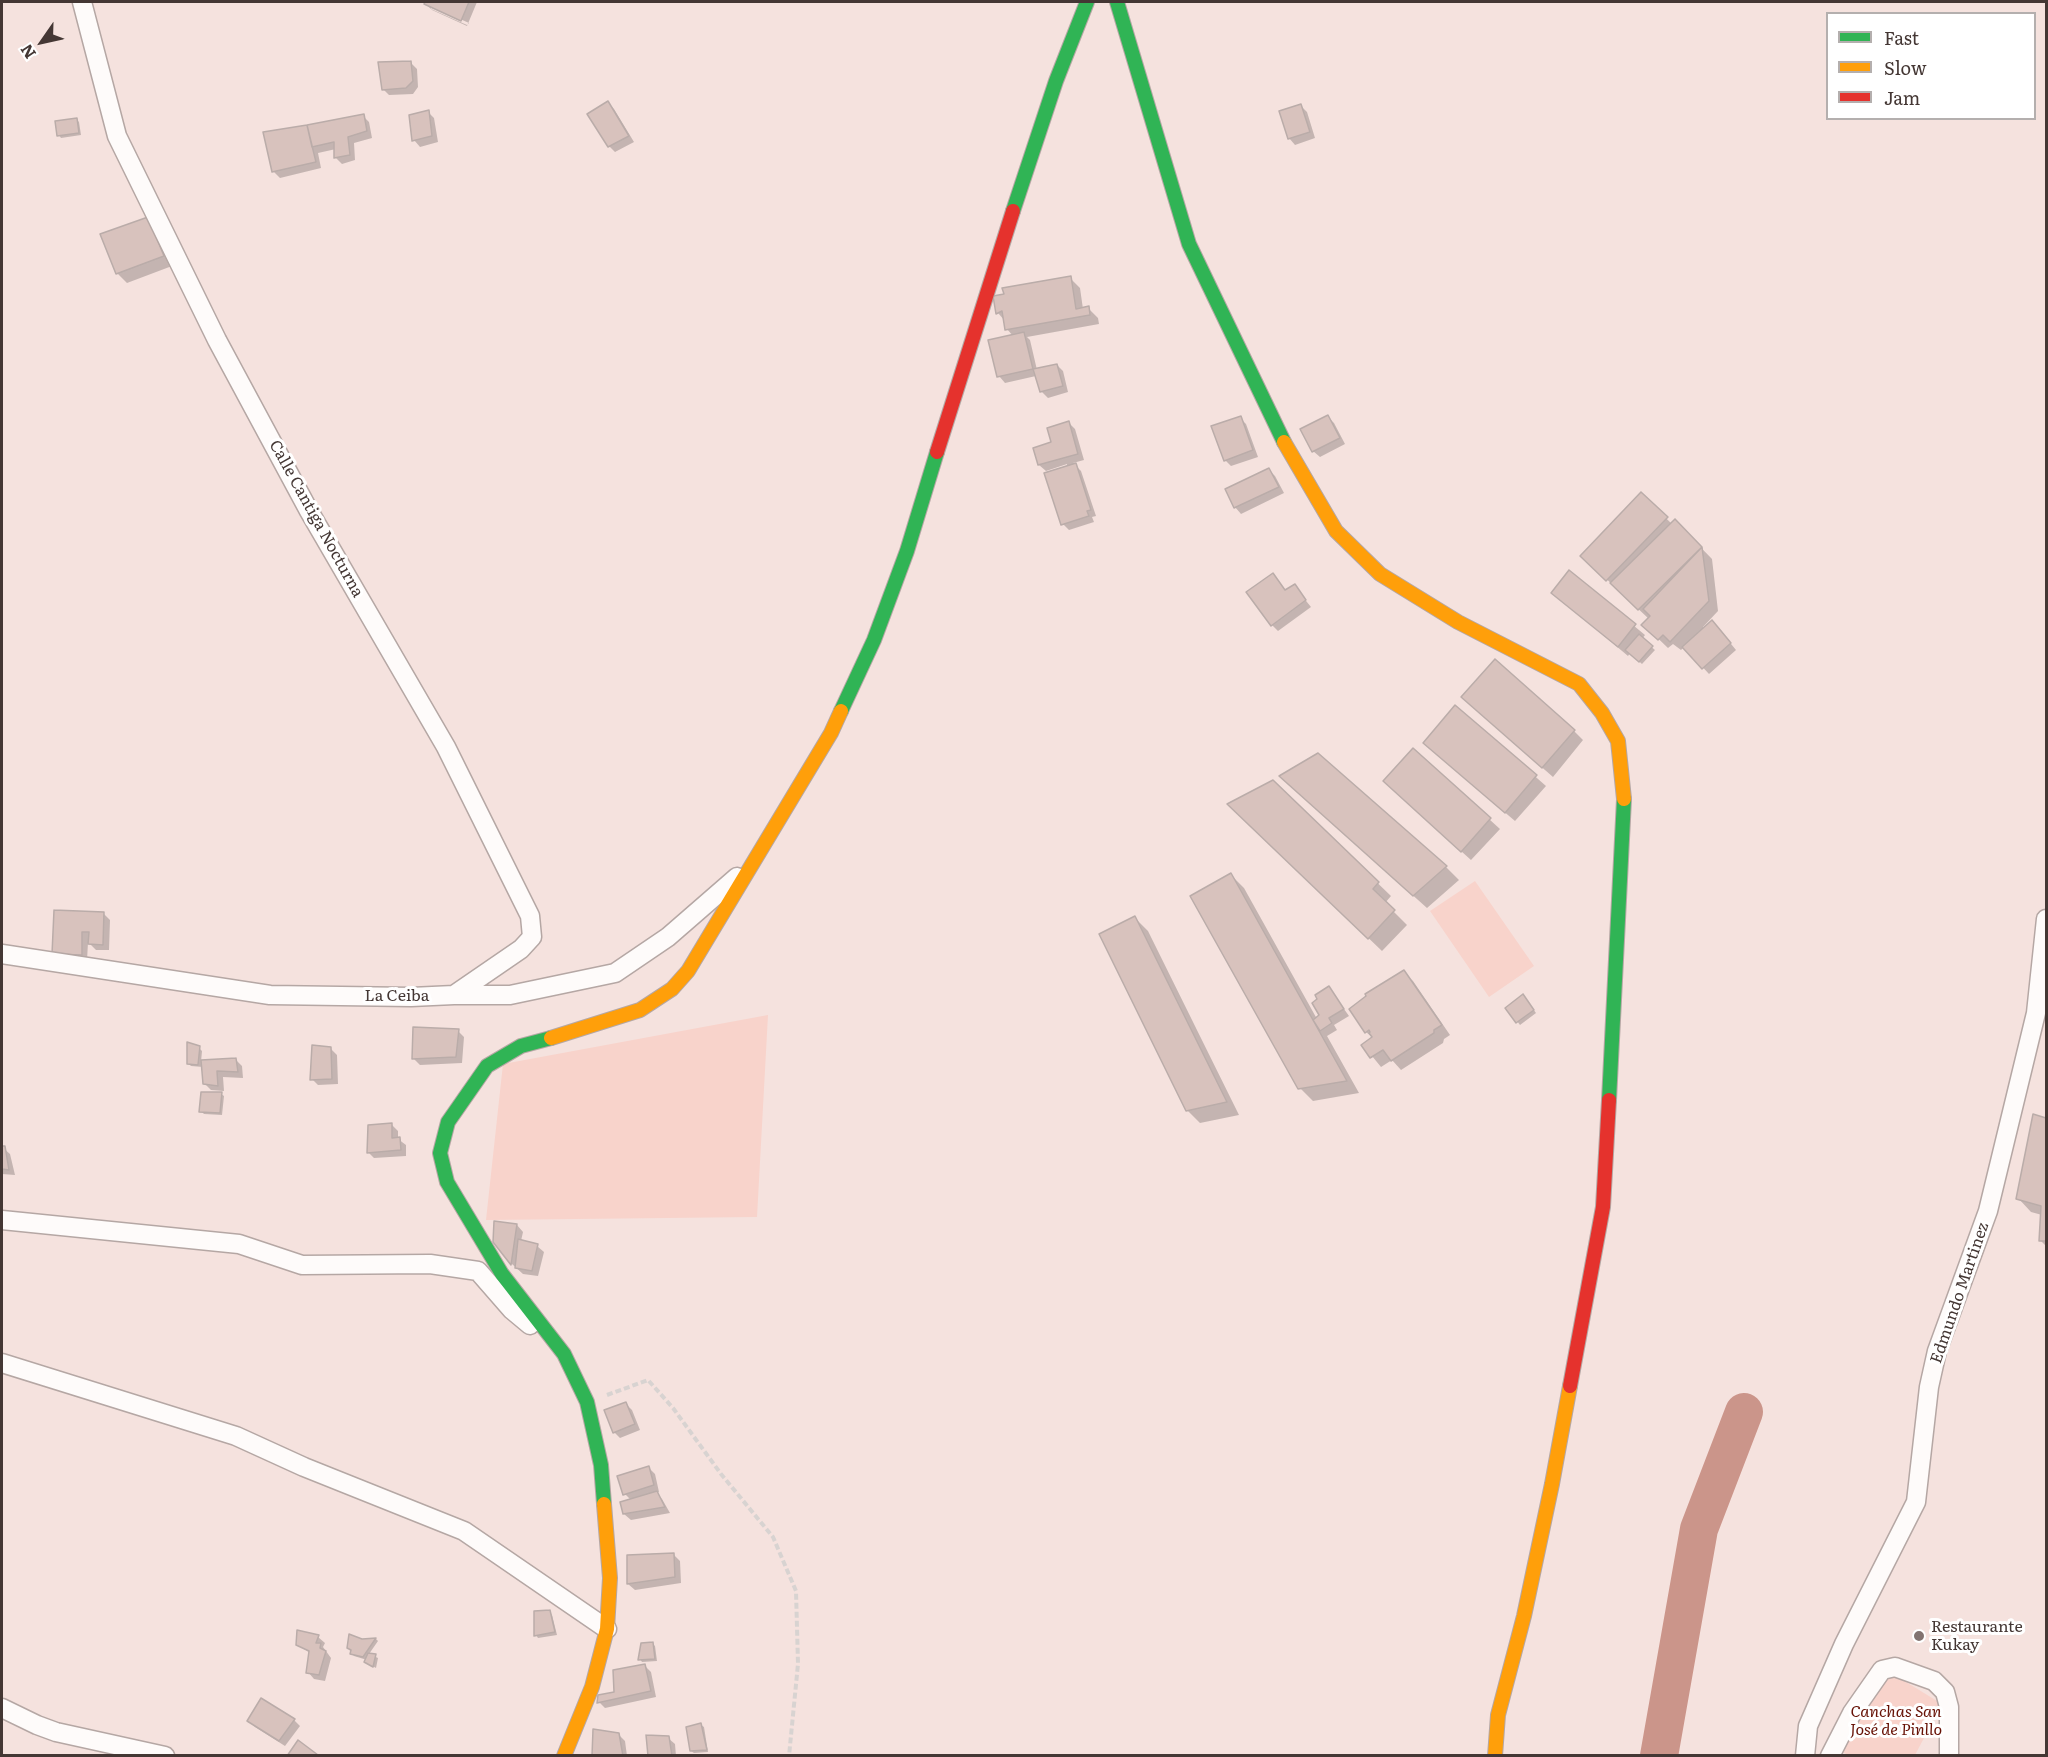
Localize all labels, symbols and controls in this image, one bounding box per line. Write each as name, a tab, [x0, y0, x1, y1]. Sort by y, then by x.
north arrow	[12, 12, 72, 72]
legend	[1826, 12, 2036, 120]
text: Fast	[1884, 24, 1919, 51]
text: N	[13, 40, 41, 64]
text: Slow	[1884, 54, 1926, 81]
text: Jam	[1884, 84, 1920, 111]
street label: Calle Cantiga Nocturna	[265, 437, 367, 601]
street label: La Ceiba	[365, 986, 429, 1006]
street label: Edmundo Martinez	[1927, 1220, 1993, 1366]
place label: Restaurante Kukay	[1931, 1617, 2023, 1655]
marker: Restaurante Kukay	[1912, 1629, 1926, 1643]
park label: Canchas San José de Pinllo	[1850, 1702, 1942, 1740]

